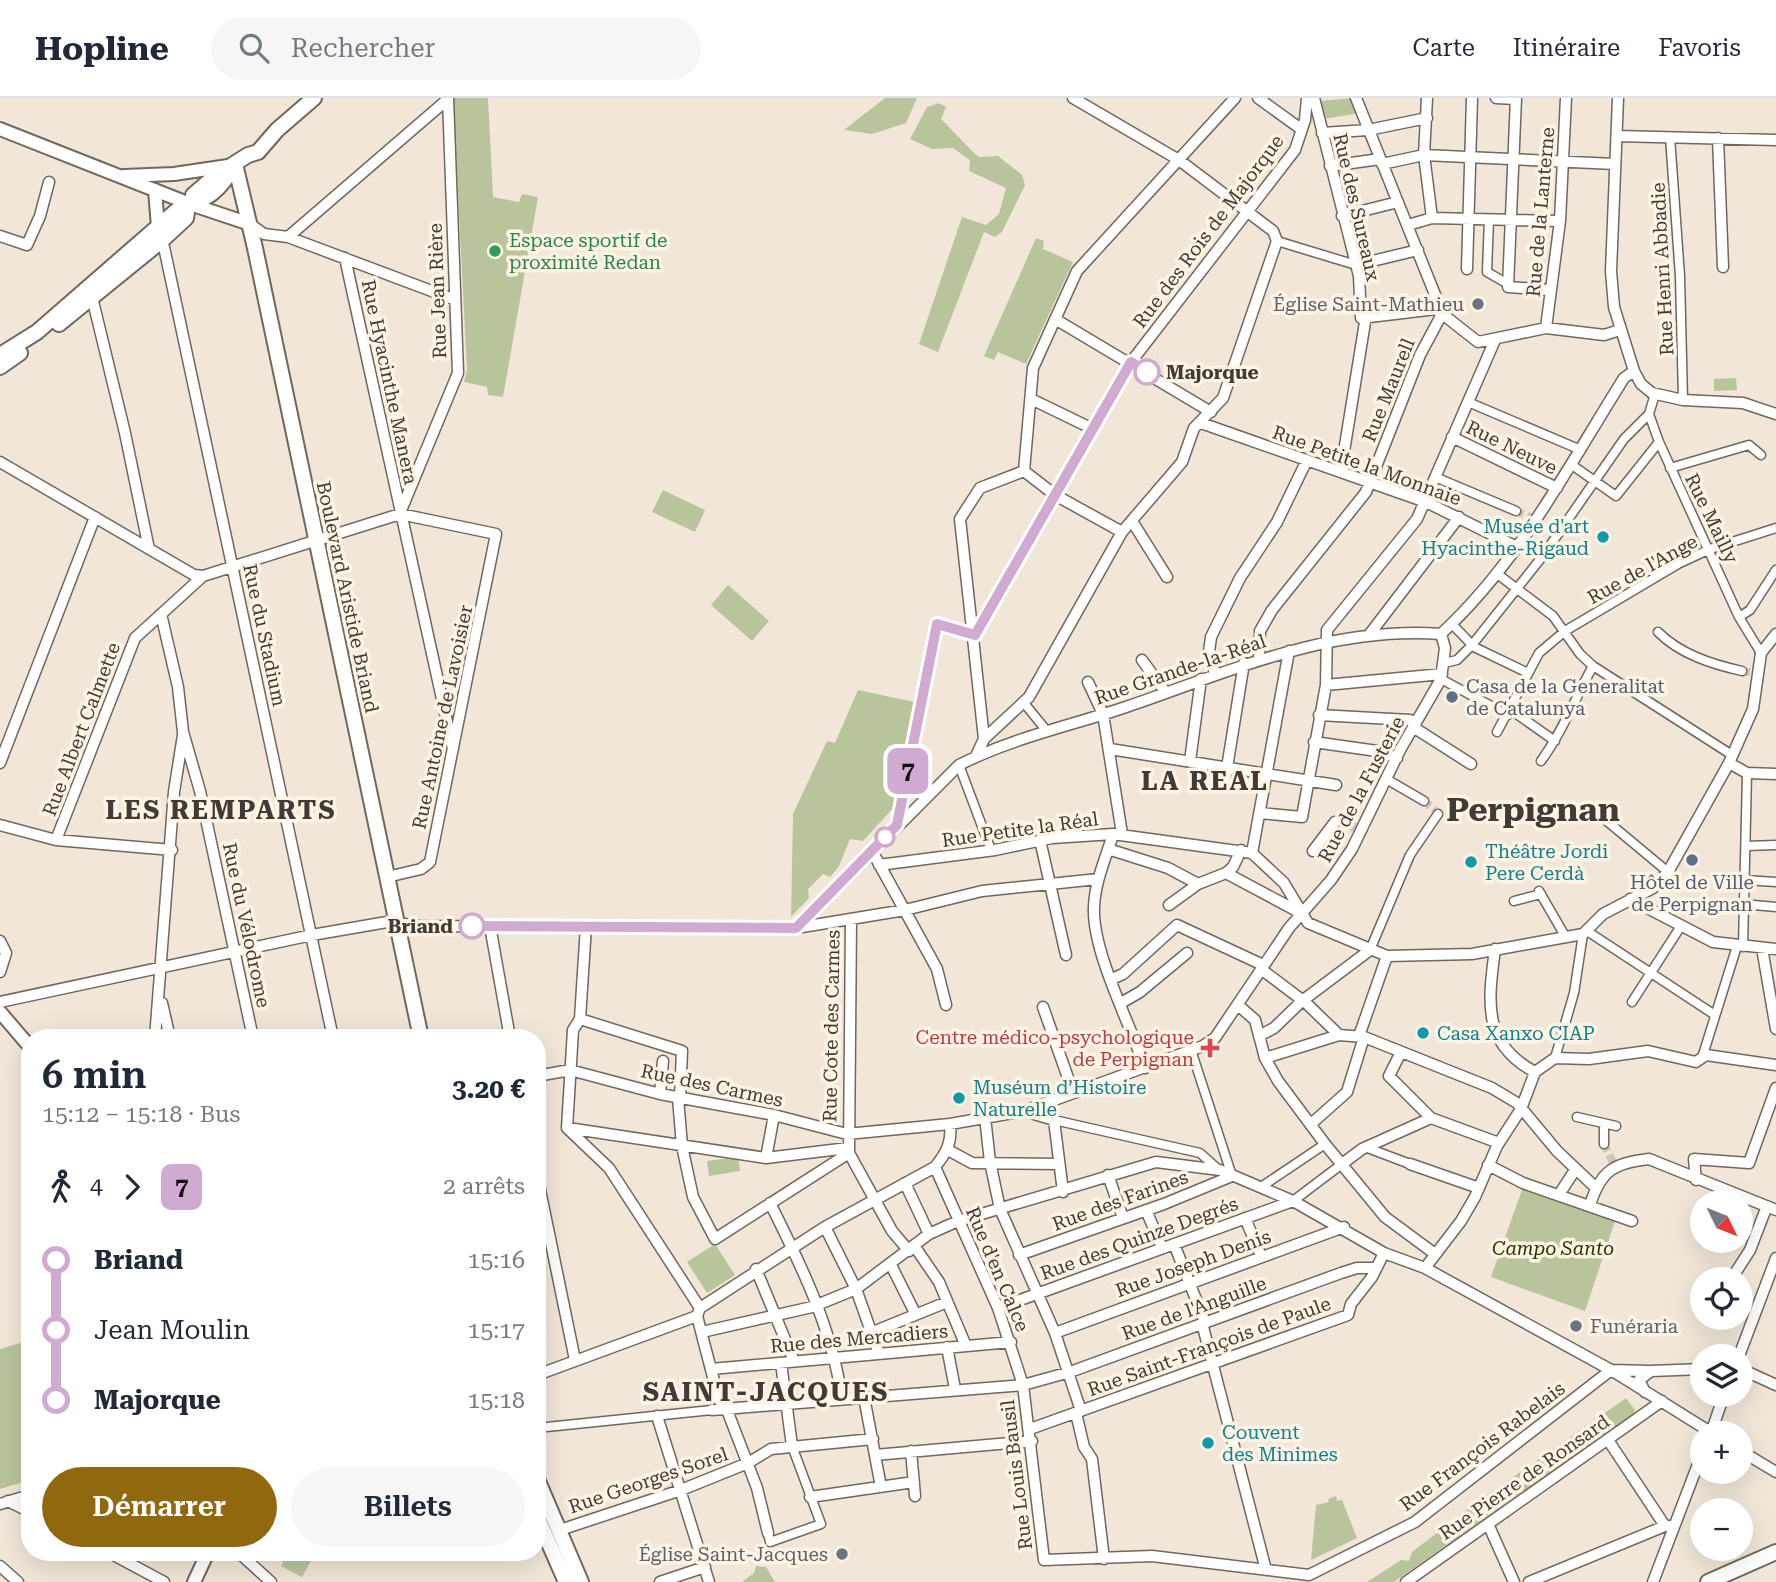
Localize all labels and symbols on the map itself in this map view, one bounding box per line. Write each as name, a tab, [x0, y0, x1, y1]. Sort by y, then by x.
street label: Rue de la Lanterne	[1522, 126, 1559, 298]
street label: Rue des Rois de Majorque	[1128, 130, 1289, 332]
street label: Rue des Sureaux	[1328, 131, 1385, 283]
street label: Rue Henri Abbadie	[1646, 182, 1679, 356]
street label: Rue Jean Rière	[424, 223, 451, 359]
place label: Espace sportif de proximité Redan	[509, 229, 668, 274]
marker: Espace sportif de proximité Redan	[487, 243, 503, 259]
street label: Rue Hyacinthe Manera	[357, 278, 423, 487]
place label: Église Saint-Mathieu	[1273, 293, 1464, 316]
marker: Église Saint-Mathieu	[1470, 296, 1486, 312]
street label: Rue Maurell	[1357, 335, 1420, 445]
marker: Majorque	[1134, 359, 1160, 385]
place label: Majorque	[1166, 361, 1259, 384]
street label: Rue Neuve	[1463, 416, 1561, 479]
street label: Rue Petite la Monnaie	[1269, 421, 1464, 510]
street label: Rue Mailly	[1680, 470, 1744, 568]
street label: Boulevard Aristide Briand	[312, 479, 383, 715]
place label: Musée d'art Hyacinthe-Rigaud	[1421, 515, 1589, 560]
marker: Musée d'art Hyacinthe-Rigaud	[1595, 529, 1611, 545]
street label: Rue de l'Ange	[1583, 530, 1701, 609]
street label: Rue du Stadium	[238, 562, 291, 708]
street label: Rue Antoine de Lavoisier	[407, 603, 478, 831]
street label: Rue Grande-la-Réal	[1091, 629, 1269, 710]
street label: Rue Albert Calmette	[38, 639, 125, 819]
place label: Casa de la Generalitat de Catalunya	[1466, 675, 1665, 720]
marker: Casa de la Generalitat de Catalunya	[1444, 689, 1460, 705]
street label: Rue de la Fusterie	[1313, 712, 1410, 866]
line badge: 7	[885, 748, 931, 794]
district label: LA REAL	[1141, 766, 1269, 796]
district label: Perpignan	[1446, 790, 1620, 829]
district label: LES REMPARTS	[106, 795, 336, 825]
street label: Rue Petite la Réal	[940, 807, 1100, 852]
unlabelled marker	[875, 827, 895, 847]
place label: Théâtre Jordi Pere Cerdà	[1485, 840, 1608, 885]
street label: Rue du Vélodrome	[218, 841, 275, 1010]
marker: Hôtel de Ville de Perpignan	[1684, 852, 1700, 868]
marker: Théâtre Jordi Pere Cerdà	[1463, 854, 1479, 870]
place label: Hôtel de Ville de Perpignan	[1630, 871, 1754, 916]
marker: Briand	[459, 913, 485, 939]
place label: Briand	[388, 915, 453, 938]
street label: Rue Cote des Carmes	[818, 930, 845, 1122]
place label: Casa Xanxo CIAP	[1437, 1022, 1595, 1045]
marker: Casa Xanxo CIAP	[1415, 1025, 1431, 1041]
place label: Centre médico-psychologique de Perpignan	[916, 1026, 1194, 1071]
marker: Centre médico-psychologique de Perpignan	[1200, 1038, 1220, 1058]
street label: Rue des Carmes	[639, 1059, 785, 1112]
place label: Muséum d’Histoire Naturelle	[973, 1076, 1146, 1121]
marker: Muséum d’Histoire Naturelle	[951, 1090, 967, 1106]
street label: Rue des Farines	[1049, 1165, 1191, 1236]
north arrow	[1690, 1190, 1754, 1253]
street label: Rue des Quinze Degrés	[1037, 1192, 1241, 1285]
street label: Rue d'en Calce	[961, 1203, 1034, 1335]
street label: Rue Joseph Denis	[1112, 1225, 1274, 1302]
park label: Campo Santo	[1492, 1237, 1614, 1260]
street label: Rue de l'Anguille	[1119, 1272, 1270, 1345]
street label: Rue Saint-François de Paule	[1084, 1292, 1334, 1401]
place label: Funéraria	[1590, 1315, 1679, 1338]
marker: Funéraria	[1568, 1318, 1584, 1334]
street label: Rue des Mercadiers	[769, 1319, 949, 1358]
district label: SAINT-JACQUES	[643, 1377, 889, 1407]
street label: Rue François Rabelais	[1395, 1377, 1569, 1516]
street label: Rue Louis Bausil	[996, 1399, 1037, 1551]
street label: Rue Pierre de Ronsard	[1435, 1410, 1614, 1545]
place label: Couvent des Minimes	[1222, 1421, 1338, 1466]
marker: Couvent des Minimes	[1200, 1435, 1216, 1451]
street label: Rue Georges Sorel	[566, 1442, 731, 1519]
place label: Église Saint-Jacques	[639, 1543, 828, 1566]
marker: Église Saint-Jacques	[834, 1546, 850, 1562]

